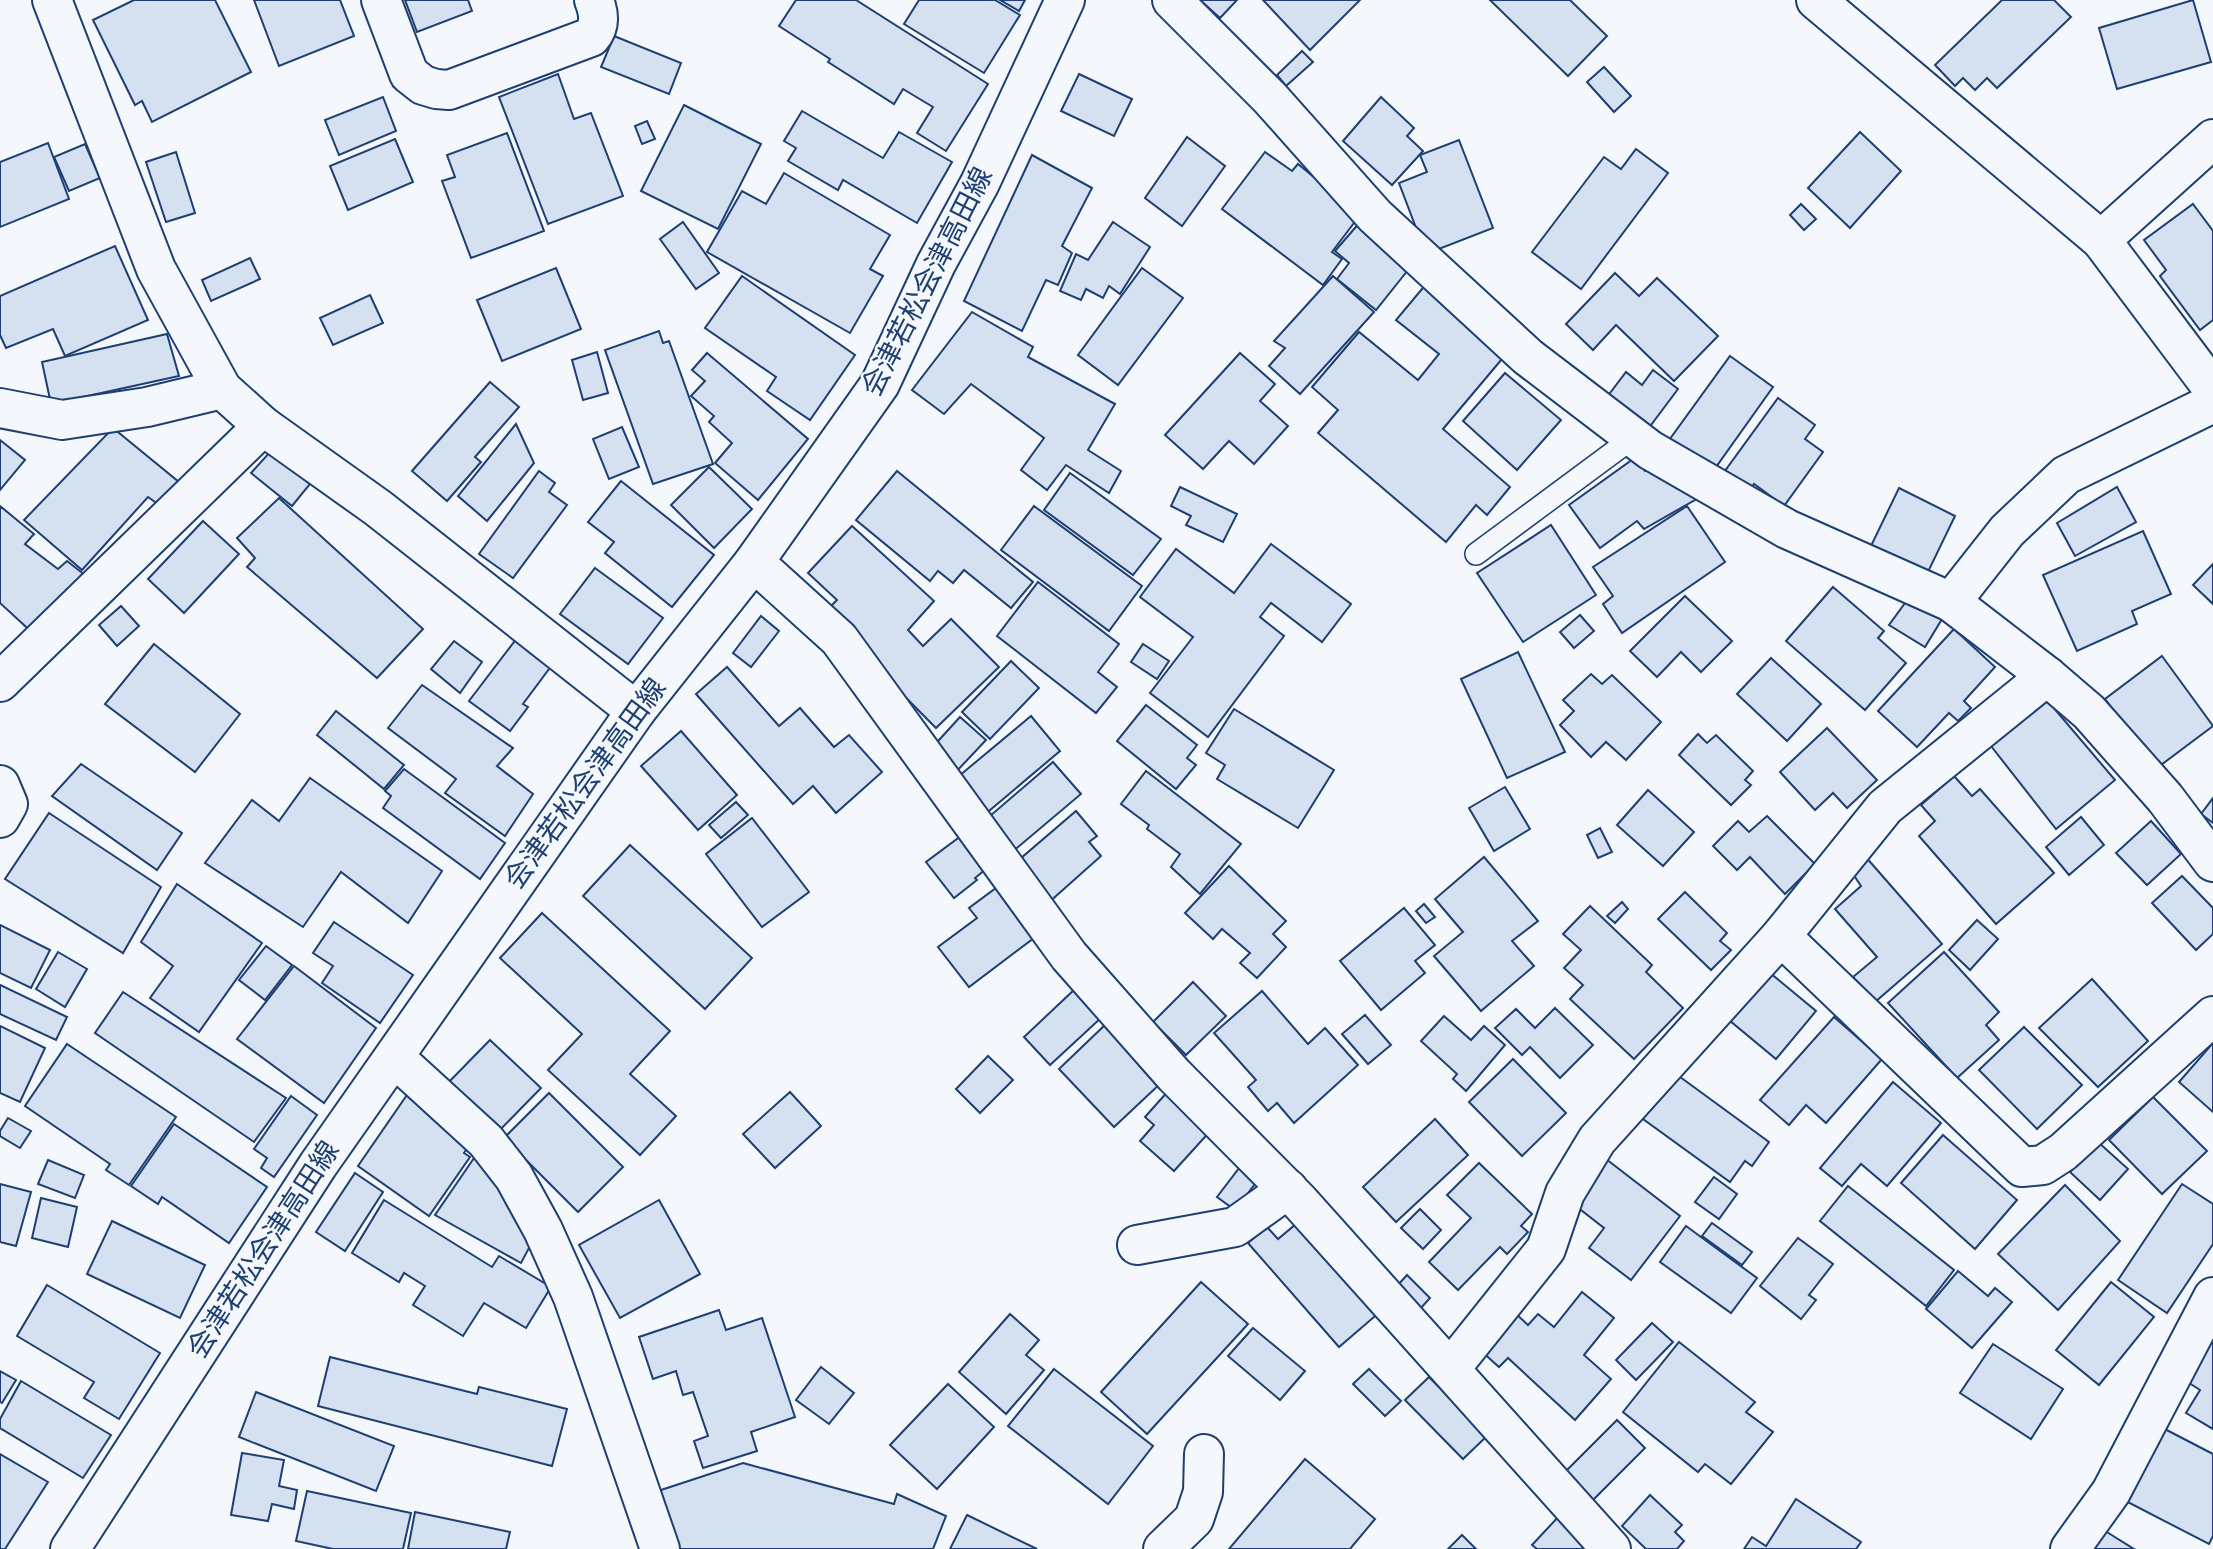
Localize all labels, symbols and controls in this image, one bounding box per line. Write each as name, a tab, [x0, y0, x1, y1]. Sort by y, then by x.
street label: 会津若松会津高田線	[852, 160, 1004, 404]
street label: 会津若松会津高田線	[495, 669, 677, 899]
street label: 会津若松会津高田線	[177, 1133, 351, 1367]

